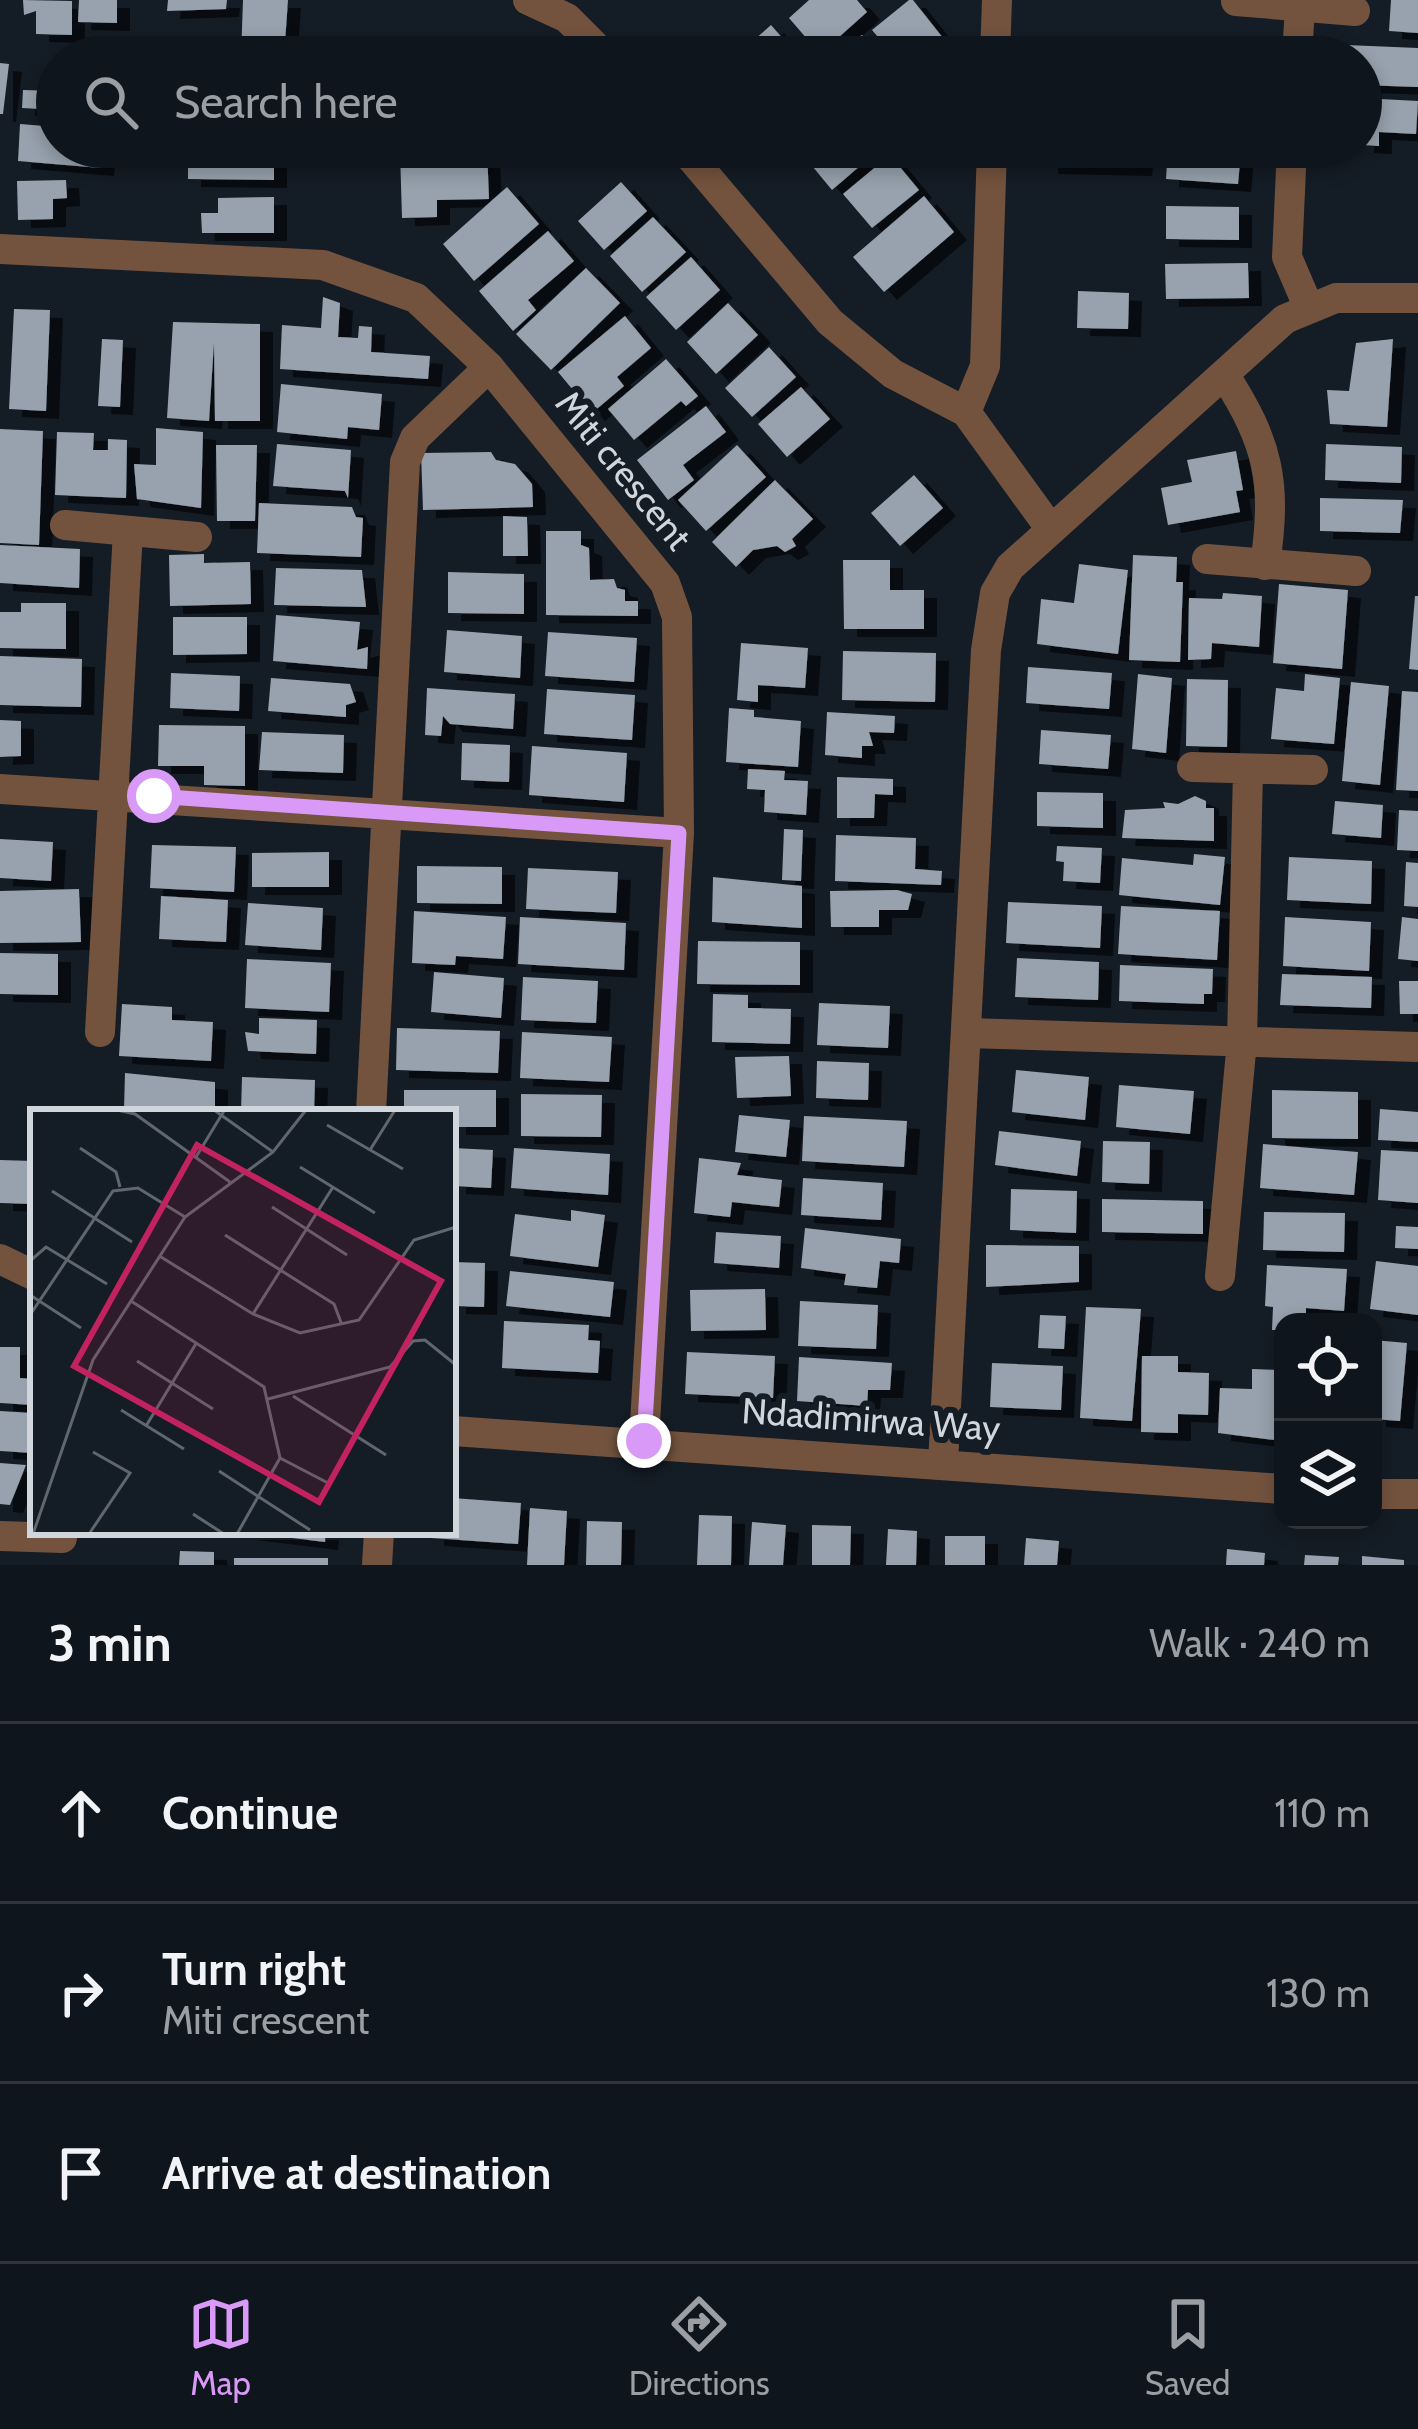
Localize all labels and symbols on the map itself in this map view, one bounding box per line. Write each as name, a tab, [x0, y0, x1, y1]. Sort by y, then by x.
street label: Miti crescent	[547, 382, 701, 558]
route start	[127, 769, 181, 823]
inset map	[30, 1109, 456, 1535]
street label: Ndadimirwa Way	[740, 1388, 1002, 1450]
route end	[617, 1414, 671, 1468]

